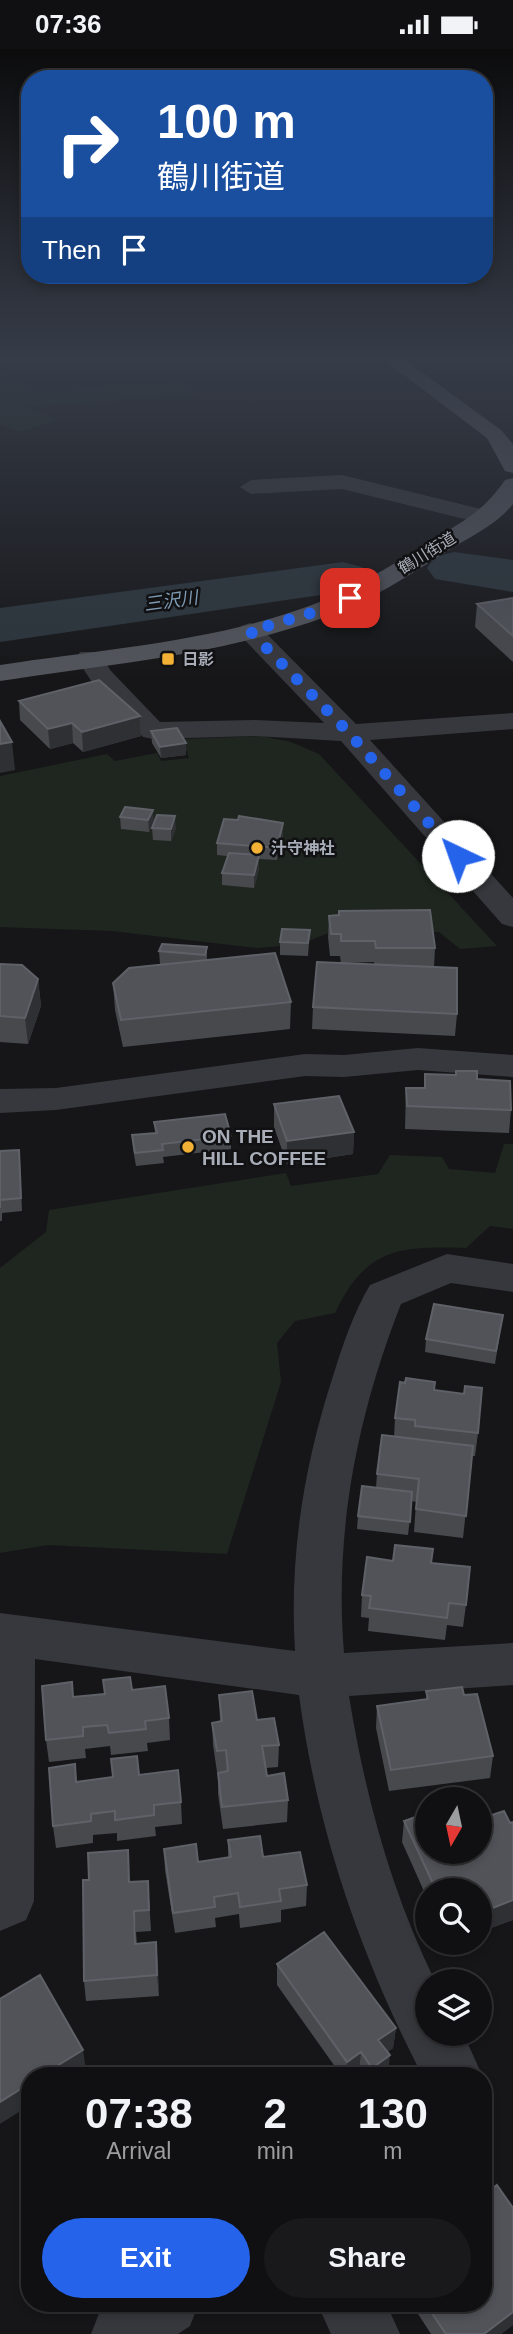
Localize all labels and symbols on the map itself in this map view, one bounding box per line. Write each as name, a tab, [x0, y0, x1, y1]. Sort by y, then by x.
street label: 鶴川街道	[395, 529, 459, 577]
pin	[320, 568, 380, 628]
water label: 三沢川	[143, 587, 201, 615]
marker: 日影	[160, 651, 176, 667]
place label: 日影	[182, 651, 214, 668]
position arrow	[421, 819, 495, 893]
place label: 汁守神社	[271, 839, 335, 857]
marker: 汁守神社	[249, 840, 265, 856]
place label: ON THE HILL COFFEE	[202, 1126, 326, 1169]
marker: ON THE HILL COFFEE	[180, 1139, 196, 1155]
north arrow	[415, 1787, 492, 1864]

